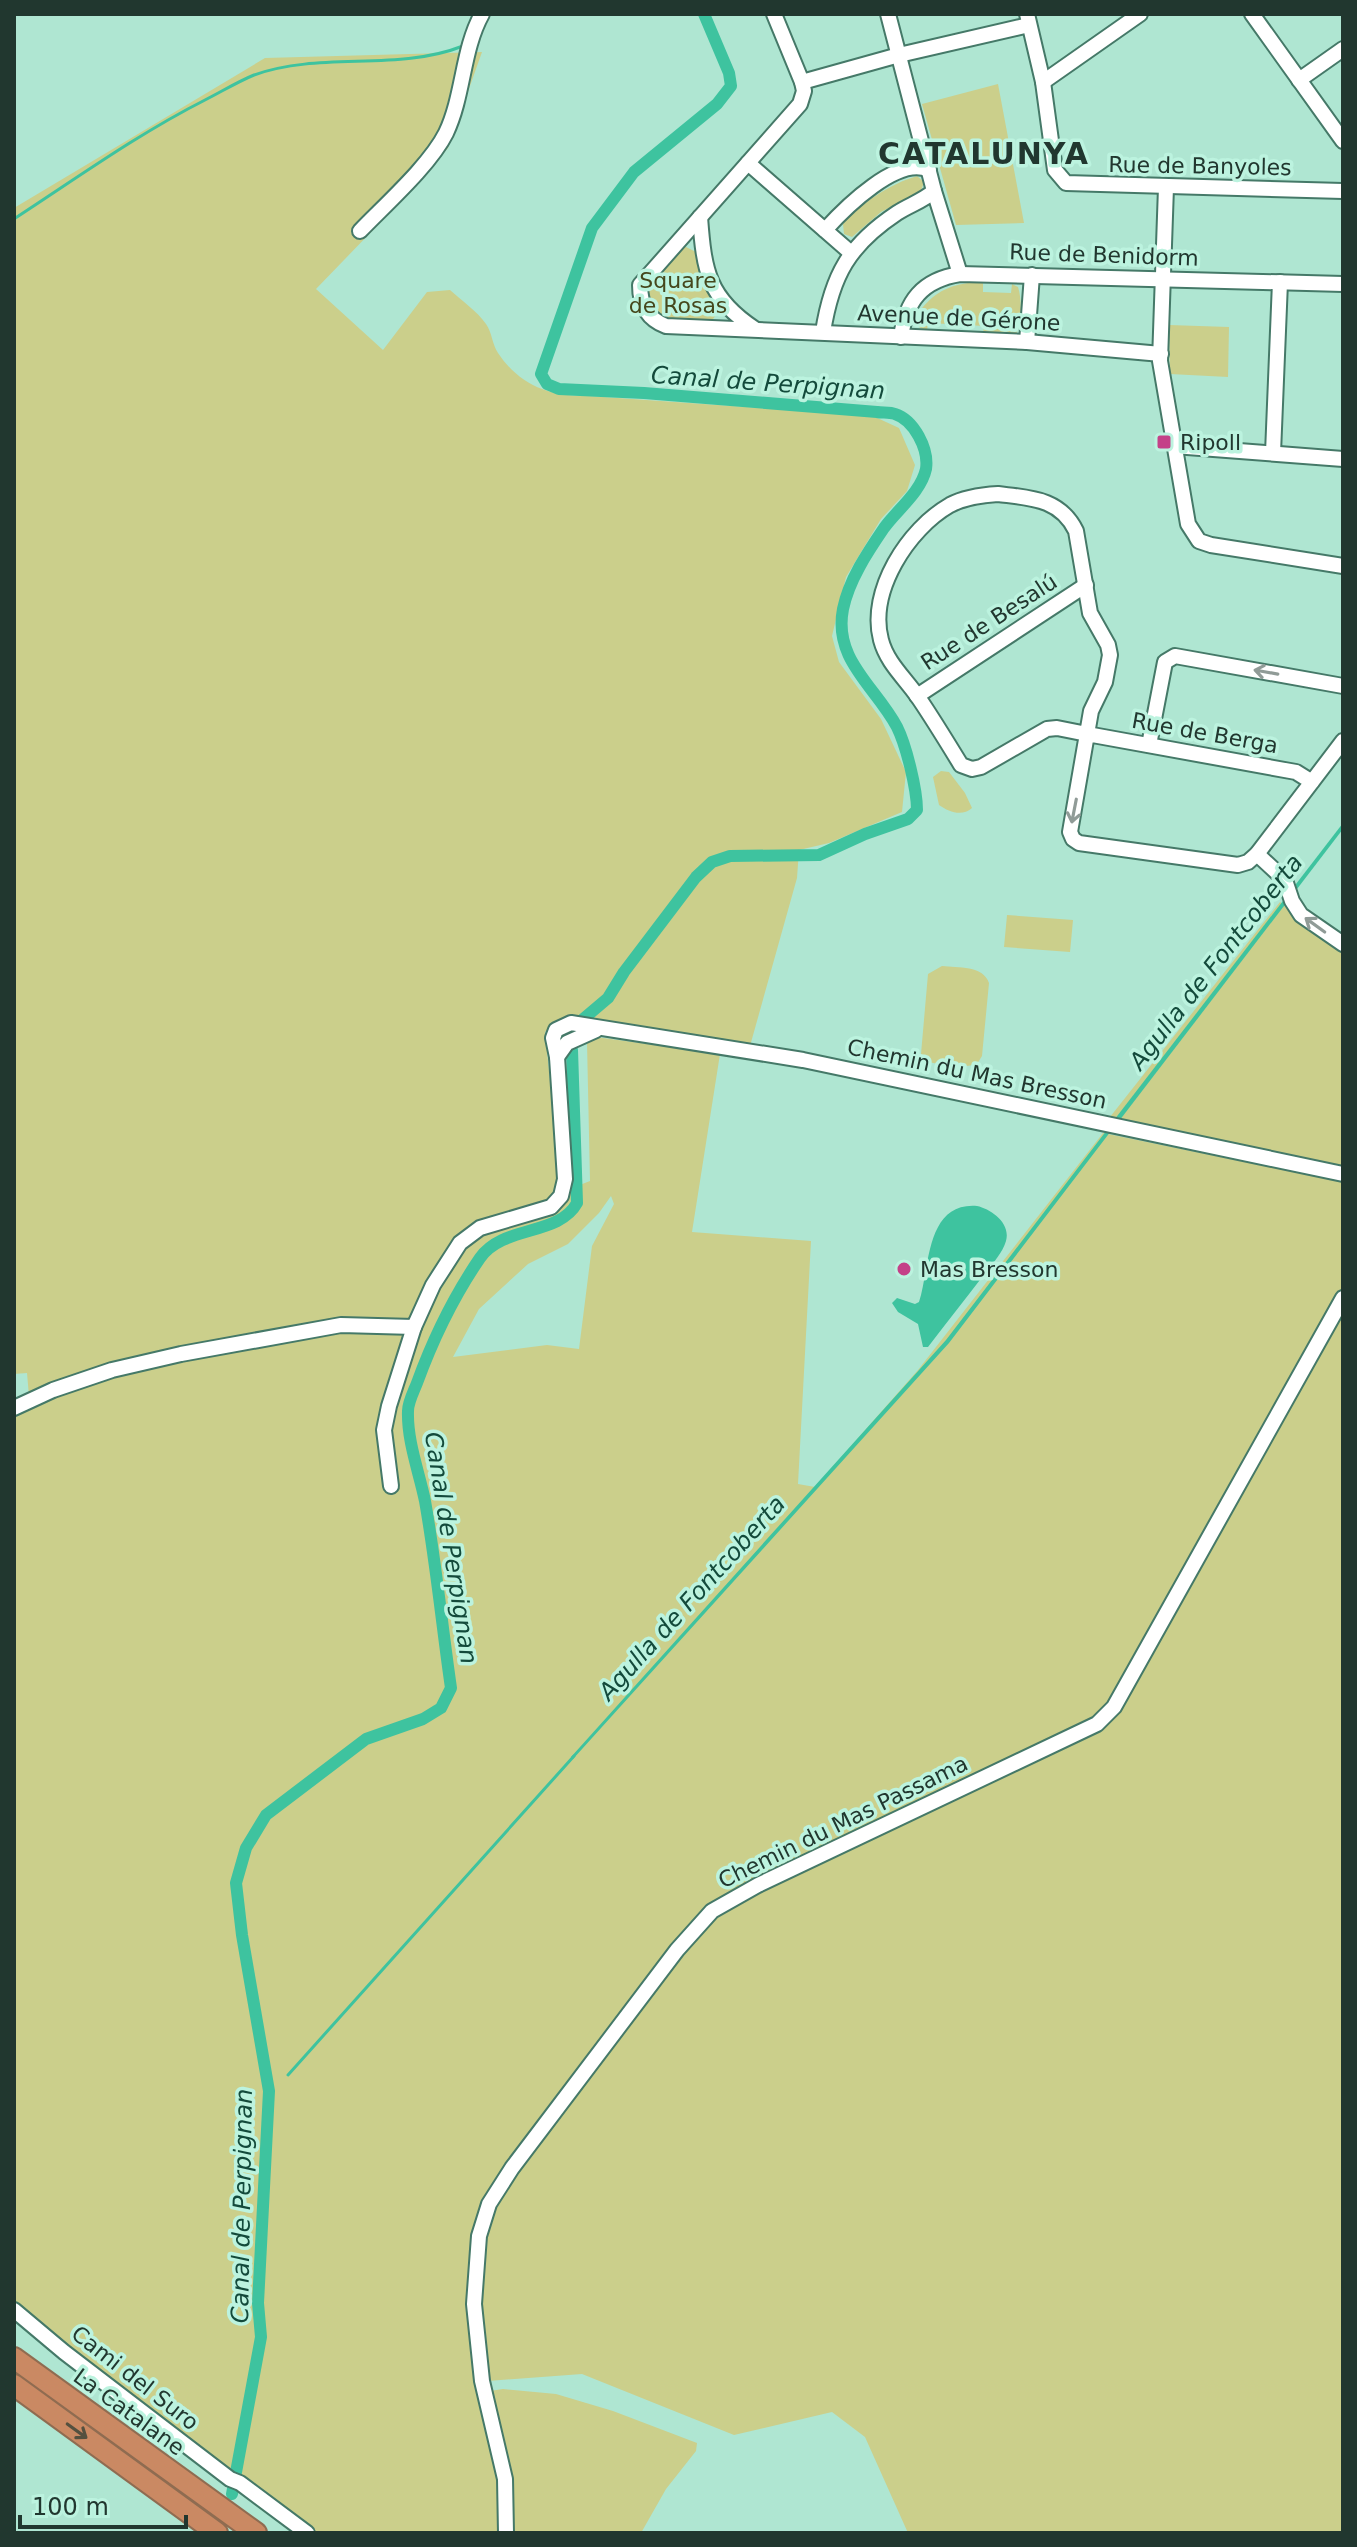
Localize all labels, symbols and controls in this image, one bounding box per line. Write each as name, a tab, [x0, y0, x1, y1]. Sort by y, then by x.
district label: CATALUNYA	[878, 136, 1090, 171]
street label: Rue de Banyoles	[1108, 152, 1292, 180]
street label: Rue de Benidorm	[1009, 239, 1199, 271]
park label: Square de Rosas	[629, 268, 727, 318]
street label: Avenue de Gérone	[857, 300, 1061, 336]
water label: Canal de Perpignan	[650, 361, 886, 405]
place label: Ripoll	[1180, 430, 1241, 455]
marker: Ripoll	[1155, 433, 1173, 451]
street label: Rue de Besalú	[916, 569, 1062, 675]
one-way arrow	[1254, 664, 1279, 679]
street label: Rue de Berga	[1130, 708, 1280, 758]
one-way arrow	[1066, 798, 1081, 823]
water label: Agulla de Fontcoberta	[1122, 849, 1309, 1077]
one-way arrow	[1305, 917, 1326, 934]
street label: Chemin du Mas Bresson	[845, 1034, 1109, 1114]
place label: Mas Bresson	[920, 1257, 1058, 1282]
marker: Mas Bresson	[895, 1260, 913, 1278]
water label: Canal de Perpignan	[419, 1430, 483, 1666]
water label: Agulla de Fontcoberta	[592, 1490, 791, 1707]
street label: Chemin du Mas Passama	[714, 1751, 972, 1893]
water label: Canal de Perpignan	[226, 2088, 258, 2324]
street label: Cami del Suro	[67, 2321, 203, 2435]
street label: La Catalane	[69, 2363, 189, 2461]
one-way arrow	[65, 2423, 87, 2439]
scale bar	[20, 2479, 186, 2529]
text: 100 m	[32, 2493, 109, 2521]

